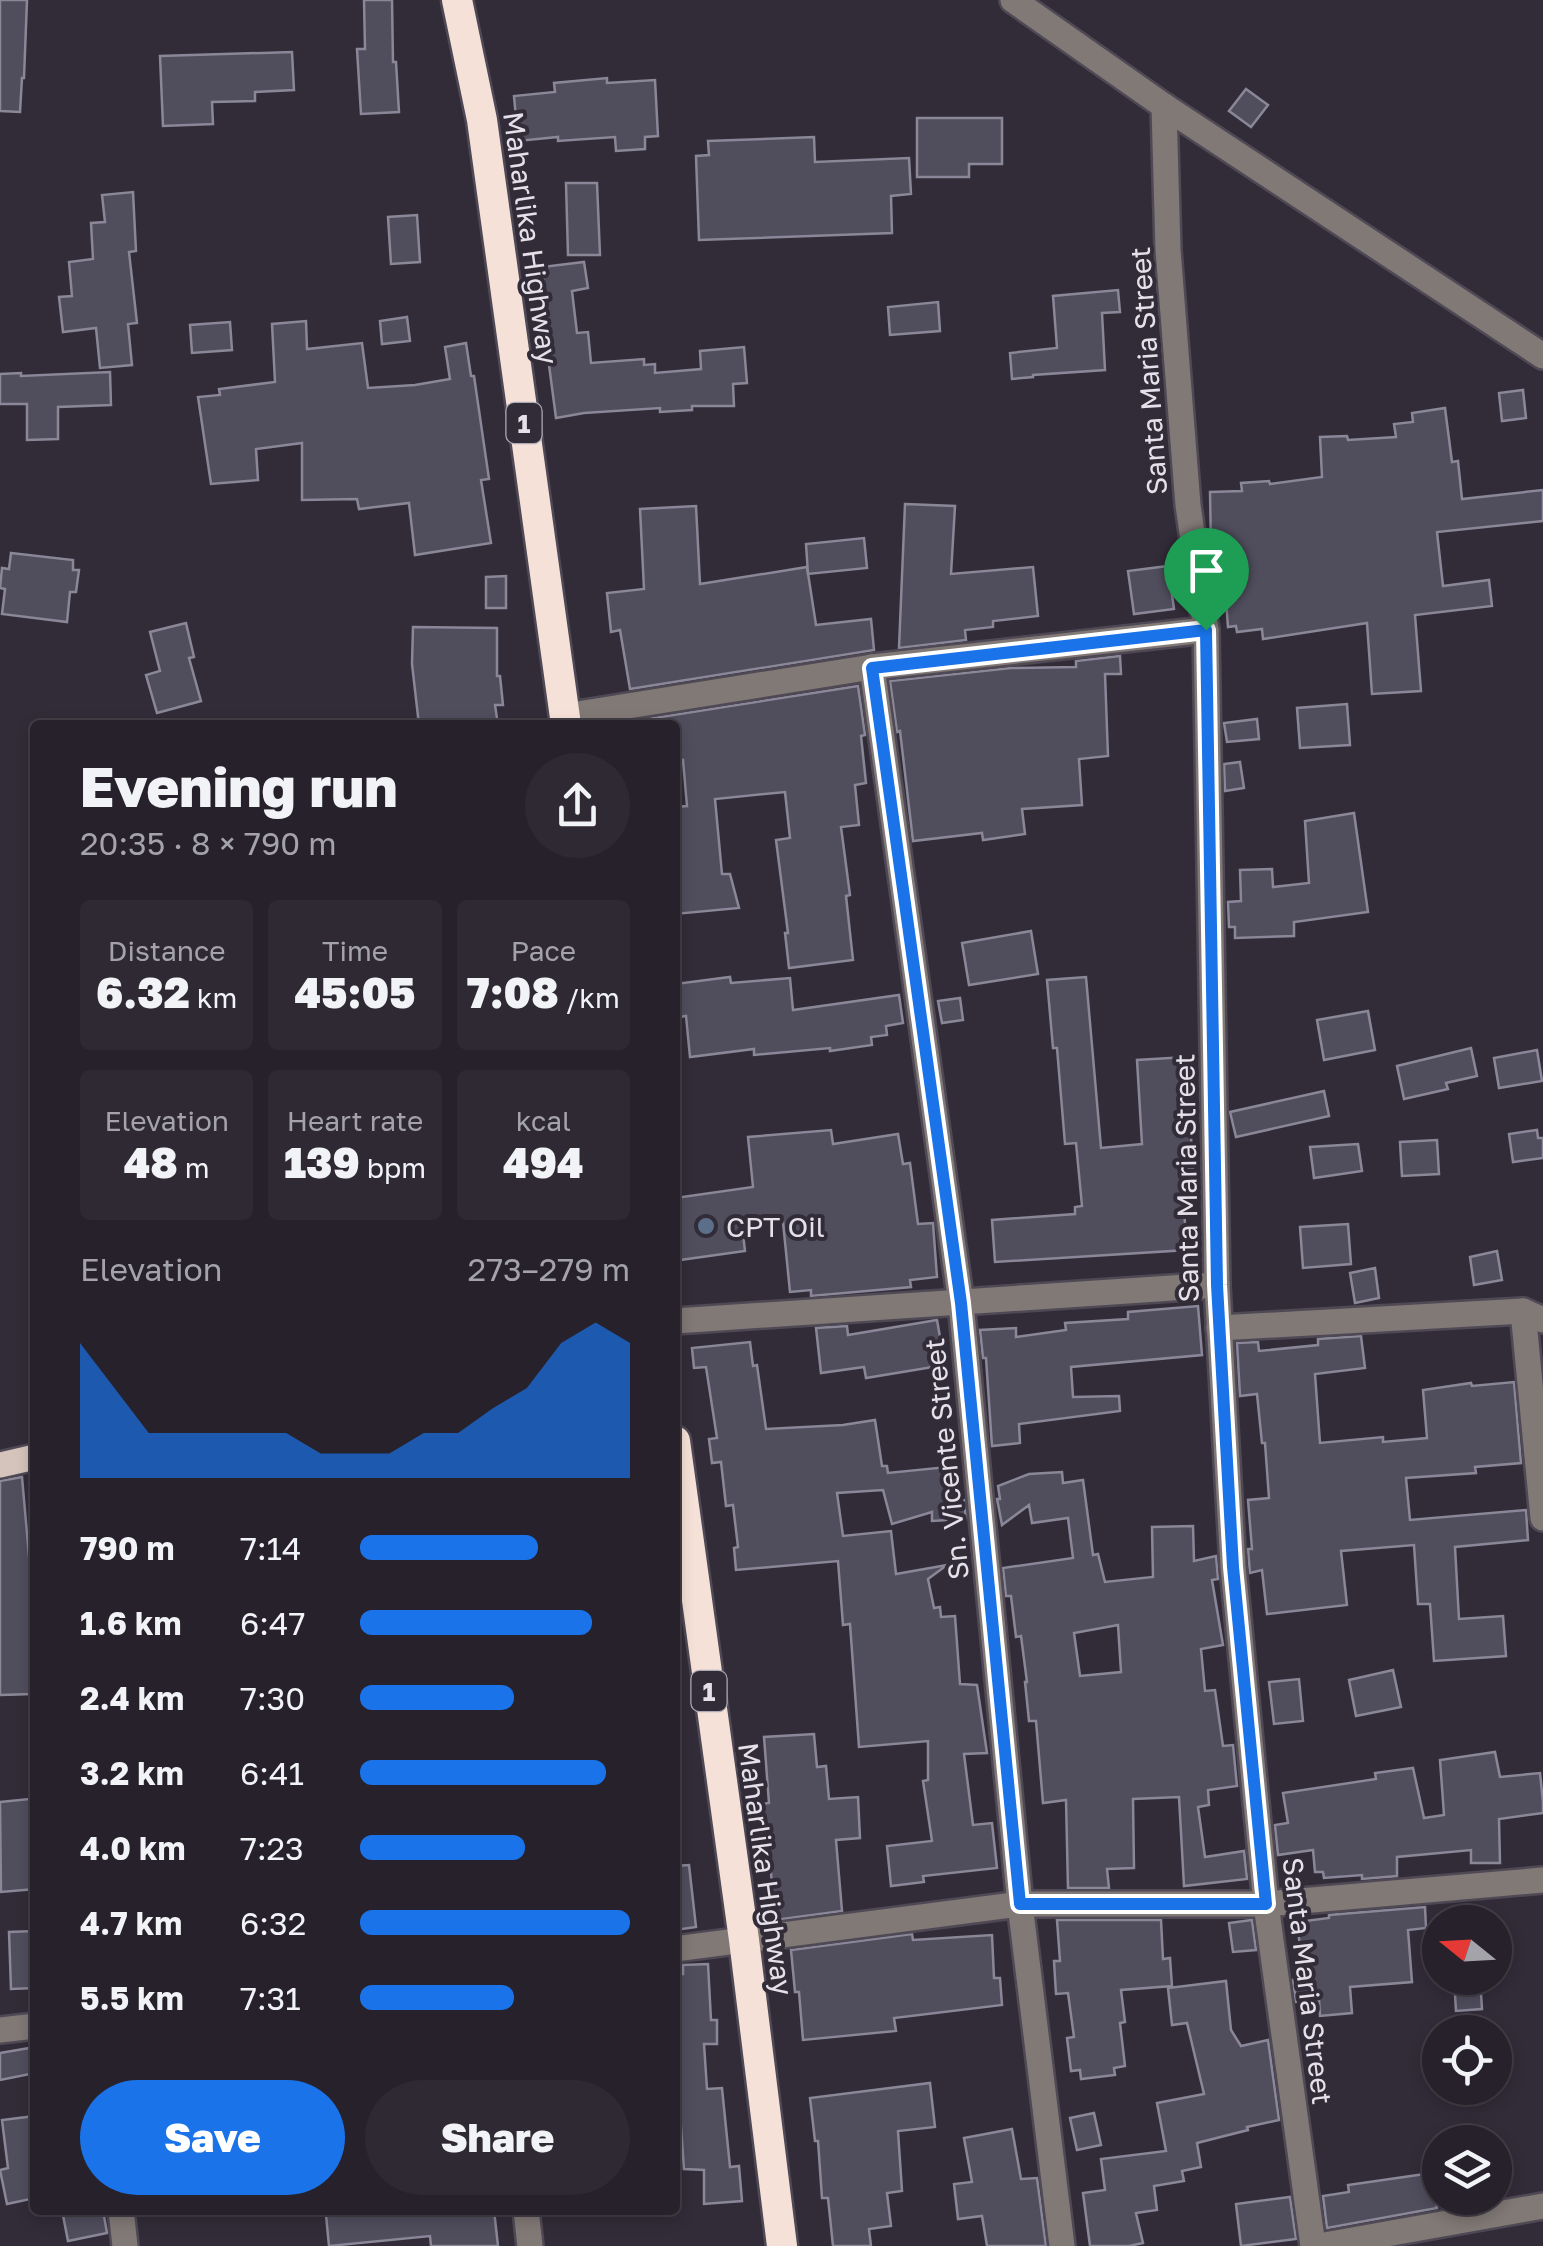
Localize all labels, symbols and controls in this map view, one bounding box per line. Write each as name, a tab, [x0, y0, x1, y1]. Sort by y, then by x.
street label: Maharlika Highway	[497, 110, 565, 367]
street label: Santa Maria Street	[1123, 246, 1173, 496]
road number: 1	[506, 403, 542, 443]
pin	[1164, 528, 1249, 631]
icon: arrive	[1179, 543, 1234, 598]
text: Evening run	[80, 753, 398, 819]
button: share	[525, 753, 630, 858]
text: 20:35 · 8 × 790 m	[80, 824, 336, 862]
text: Distance	[108, 934, 226, 967]
text: Time	[322, 934, 388, 967]
text: Pace	[511, 934, 576, 967]
text: 6.32	[96, 967, 190, 1017]
text: 45:05	[294, 967, 416, 1017]
text: 7:08	[467, 967, 559, 1017]
text: km	[190, 981, 237, 1014]
text: /km	[559, 981, 620, 1014]
street label: Santa Maria Street	[1167, 1053, 1205, 1303]
text: Elevation	[104, 1104, 229, 1137]
text: Heart rate	[287, 1104, 423, 1137]
text: kcal	[516, 1104, 571, 1137]
text: 48	[124, 1137, 178, 1187]
text: 139	[284, 1137, 360, 1187]
text: 494	[503, 1137, 584, 1187]
text: m	[178, 1151, 210, 1184]
text: bpm	[360, 1151, 426, 1184]
place label: CPT Oil	[726, 1210, 825, 1243]
marker: CPT Oil	[695, 1215, 717, 1237]
text: Elevation	[80, 1250, 222, 1288]
text: 273–279 m	[468, 1250, 630, 1288]
street label: Sn. Vicente Street	[917, 1337, 975, 1581]
text: 790 m	[80, 1529, 175, 1567]
text: 7:14	[240, 1529, 302, 1567]
text: 1.6 km	[80, 1604, 182, 1642]
text: 6:47	[240, 1604, 305, 1642]
road number: 1	[692, 1671, 726, 1711]
text: 2.4 km	[80, 1679, 184, 1717]
text: 7:30	[240, 1679, 305, 1717]
street label: Maharlika Highway	[732, 1741, 800, 1998]
text: 3.2 km	[80, 1754, 184, 1792]
text: 6:41	[240, 1754, 304, 1792]
text: 4.0 km	[80, 1829, 186, 1867]
text: 7:23	[240, 1829, 304, 1867]
street label: Santa Maria Street	[1276, 1856, 1340, 2106]
text: 4.7 km	[80, 1904, 182, 1942]
text: 6:32	[240, 1904, 306, 1942]
north arrow	[1422, 1905, 1512, 1995]
map controls	[1422, 1905, 1512, 2215]
text: 5.5 km	[80, 1979, 184, 2017]
text: 7:31	[240, 1979, 301, 2017]
button: locate	[1422, 2015, 1512, 2105]
button: Save	[80, 2080, 345, 2195]
button: Share	[365, 2080, 630, 2195]
button: layers	[1422, 2125, 1512, 2215]

